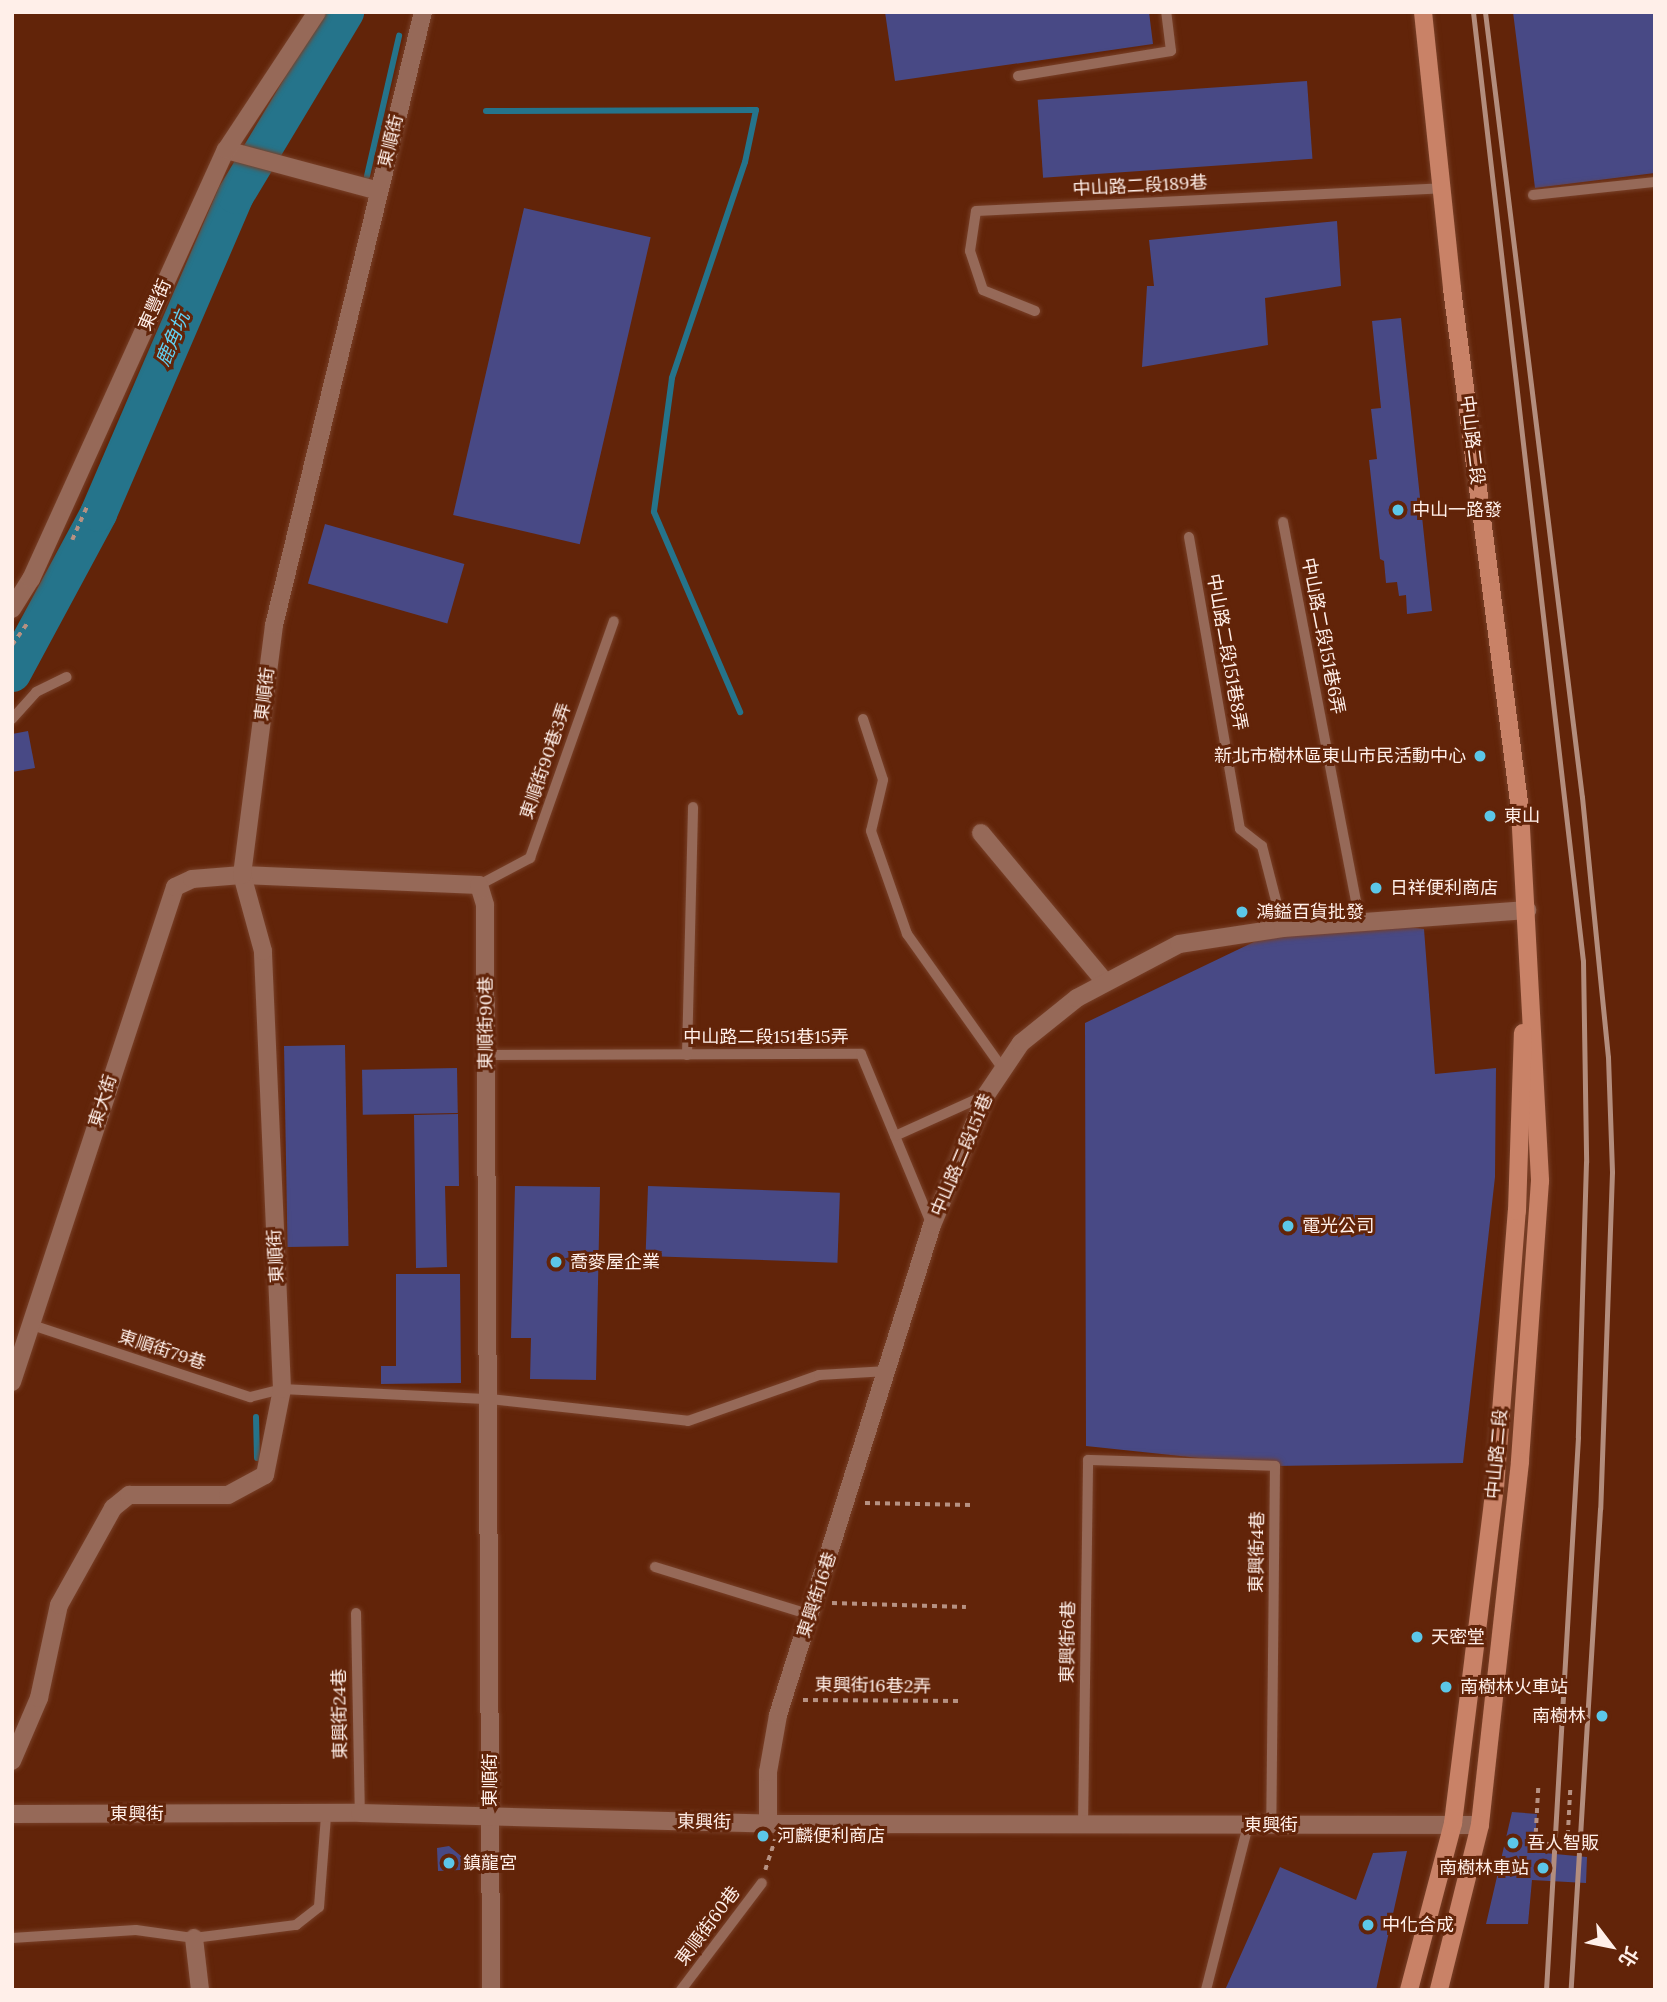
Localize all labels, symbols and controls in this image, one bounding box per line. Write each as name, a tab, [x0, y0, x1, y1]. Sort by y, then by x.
street label: 東順街	[374, 112, 408, 170]
street label: 中山路二段189巷	[1072, 172, 1208, 200]
street label: 東豐街	[134, 276, 176, 334]
water label: 鹿角坑	[151, 308, 195, 370]
street label: 中山路二段	[1456, 394, 1488, 486]
place label: 中山一路發	[1412, 499, 1502, 521]
marker: 中山一路發	[1390, 502, 1406, 518]
street label: 中山路二段151巷6弄	[1297, 556, 1349, 716]
street label: 中山路二段151巷8弄	[1203, 572, 1251, 732]
street label: 東順街	[251, 666, 279, 722]
street label: 東順街90巷3弄	[516, 700, 576, 822]
place label: 新北市樹林區東山市民活動中心	[1214, 745, 1466, 767]
marker: 新北市樹林區東山市民活動中心	[1472, 748, 1488, 764]
place label: 東山	[1504, 805, 1540, 827]
marker: 東山	[1482, 808, 1498, 824]
place label: 日祥便利商店	[1390, 877, 1498, 899]
marker: 日祥便利商店	[1368, 880, 1384, 896]
place label: 鴻鎰百貨批發	[1256, 901, 1364, 923]
marker: 鴻鎰百貨批發	[1234, 904, 1250, 920]
street label: 東順街90巷	[475, 976, 497, 1070]
street label: 中山路二段151巷15弄	[683, 1026, 849, 1048]
street label: 東大街	[84, 1072, 122, 1130]
street label: 中山路二段151巷	[926, 1091, 998, 1219]
place label: 電光公司	[1302, 1215, 1374, 1237]
marker: 電光公司	[1280, 1218, 1296, 1234]
street label: 東順街	[264, 1228, 288, 1284]
place label: 喬麥屋企業	[570, 1251, 660, 1273]
marker: 喬麥屋企業	[548, 1254, 564, 1270]
street label: 東順街79巷	[116, 1326, 208, 1374]
street label: 中山路二段	[1482, 1408, 1512, 1500]
street label: 東興街4巷	[1245, 1511, 1269, 1593]
street label: 東興街16巷	[793, 1549, 841, 1641]
street label: 東興街6巷	[1056, 1601, 1080, 1683]
place label: 天密堂	[1431, 1626, 1485, 1648]
marker: 天密堂	[1409, 1629, 1425, 1645]
street label: 東興街24巷	[328, 1668, 352, 1760]
street label: 東興街16巷2弄	[815, 1674, 931, 1698]
place label: 南樹林火車站	[1460, 1676, 1568, 1698]
marker: 南樹林火車站	[1438, 1679, 1454, 1695]
place label: 南樹林	[1532, 1705, 1586, 1727]
marker: 南樹林	[1592, 1706, 1612, 1726]
street label: 東順街	[479, 1753, 501, 1807]
street label: 東興街	[110, 1803, 164, 1825]
street label: 東興街	[677, 1811, 731, 1833]
street label: 東興街	[1244, 1814, 1298, 1836]
place label: 河麟便利商店	[777, 1825, 885, 1847]
marker: 河麟便利商店	[755, 1828, 771, 1844]
place label: 吾人智販	[1527, 1832, 1599, 1854]
marker: 吾人智販	[1505, 1835, 1521, 1851]
place label: 鎮龍宮	[463, 1852, 517, 1874]
marker: 鎮龍宮	[441, 1855, 457, 1871]
place label: 南樹林車站	[1439, 1857, 1529, 1879]
marker: 南樹林車站	[1535, 1860, 1551, 1876]
street label: 東順街60巷	[671, 1882, 745, 1970]
north arrow	[1576, 1911, 1646, 1981]
place label: 中化合成	[1382, 1914, 1454, 1936]
marker: 中化合成	[1360, 1917, 1376, 1933]
text: 北	[1614, 1943, 1644, 1972]

